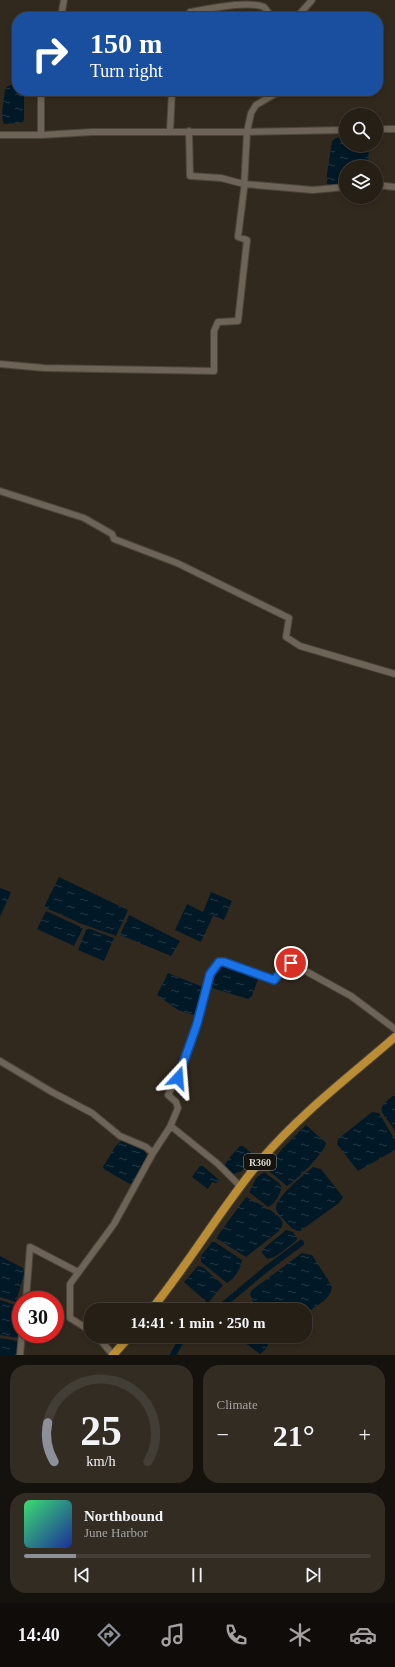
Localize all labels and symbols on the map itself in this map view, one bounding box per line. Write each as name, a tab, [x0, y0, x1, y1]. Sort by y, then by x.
pin	[274, 946, 308, 980]
position arrow	[157, 1057, 199, 1099]
road number: R360	[244, 1154, 276, 1170]
speed limit sign: 30	[12, 1291, 64, 1343]

